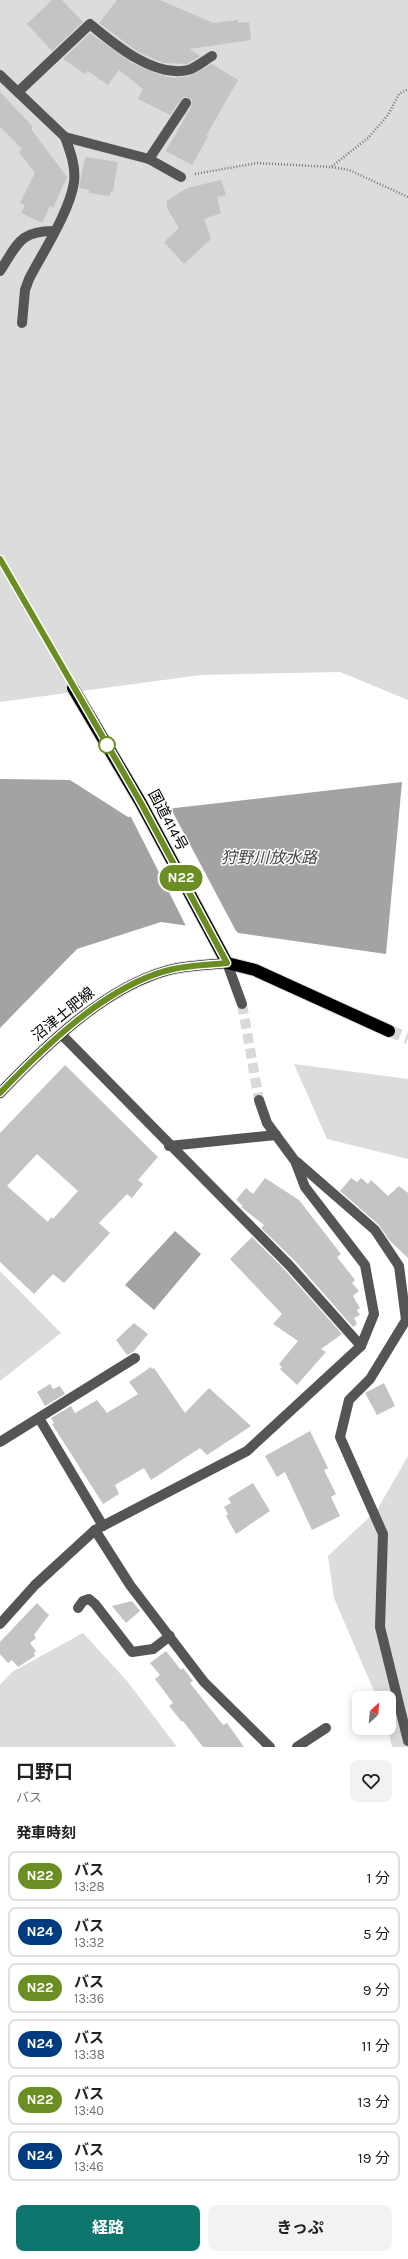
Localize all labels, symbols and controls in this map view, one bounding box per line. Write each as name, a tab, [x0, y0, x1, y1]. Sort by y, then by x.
unlabelled marker	[98, 736, 116, 754]
street label: 国道414号	[144, 786, 192, 854]
water label: 狩野川放水路	[221, 848, 319, 867]
line badge: N22	[158, 865, 204, 891]
text: N22	[168, 869, 194, 886]
street label: 沼津土肥線	[28, 983, 98, 1045]
north arrow	[352, 1691, 396, 1735]
map controls	[352, 1691, 396, 1735]
button: heart	[350, 1760, 392, 1802]
text: 口野口	[16, 1761, 73, 1783]
text: バス	[16, 1790, 42, 1805]
text: 発車時刻	[16, 1824, 76, 1842]
text: バス	[74, 1861, 104, 1879]
text: N22	[27, 1867, 53, 1884]
text: 1 分	[366, 1869, 390, 1887]
text: 13:28	[74, 1879, 105, 1894]
text: バス	[74, 1917, 104, 1935]
text: N24	[27, 1923, 53, 1940]
text: 5 分	[363, 1925, 390, 1943]
text: 13:32	[74, 1935, 104, 1950]
text: バス	[74, 1973, 104, 1991]
text: N22	[27, 1979, 53, 1996]
text: 9 分	[363, 1981, 390, 1999]
text: 13:36	[74, 1991, 104, 2006]
text: バス	[74, 2029, 104, 2047]
text: N24	[27, 2035, 53, 2052]
text: 11 分	[362, 2037, 390, 2055]
text: 13:38	[74, 2047, 105, 2062]
text: バス	[74, 2085, 104, 2103]
text: N22	[27, 2091, 53, 2108]
text: 13 分	[358, 2093, 390, 2111]
text: 13:40	[74, 2103, 104, 2118]
text: バス	[74, 2141, 104, 2159]
text: N24	[27, 2147, 53, 2164]
text: 19 分	[358, 2149, 390, 2167]
text: 13:46	[74, 2159, 104, 2174]
button: 経路	[16, 2205, 200, 2251]
button: きっぷ	[208, 2205, 392, 2251]

